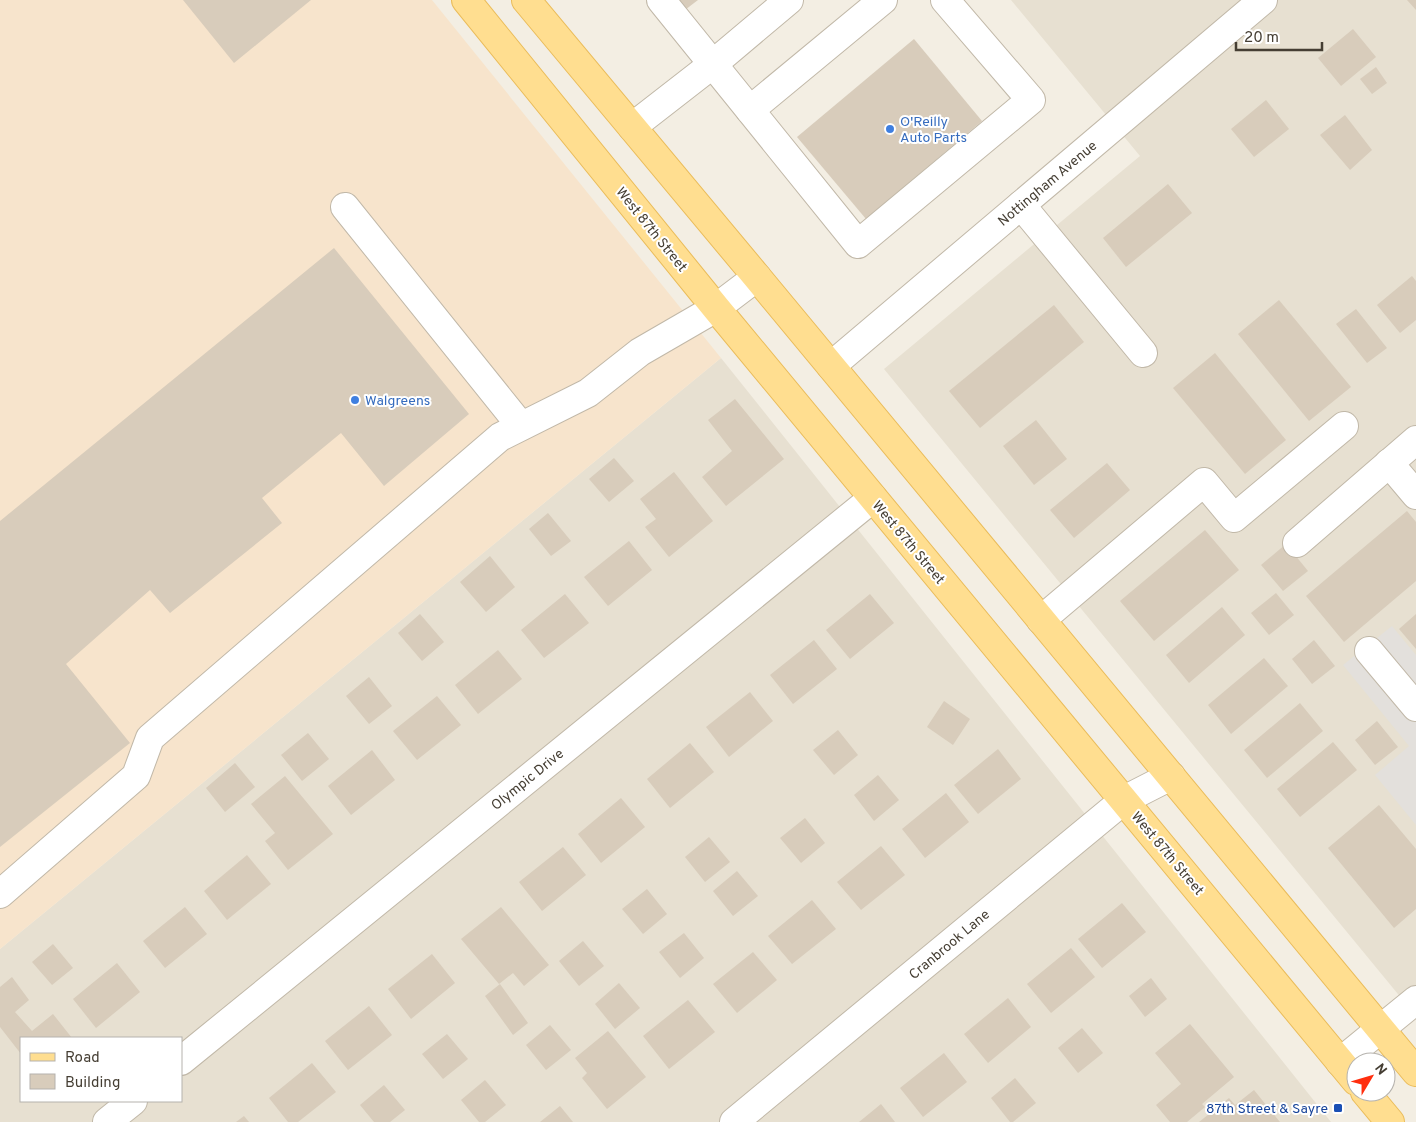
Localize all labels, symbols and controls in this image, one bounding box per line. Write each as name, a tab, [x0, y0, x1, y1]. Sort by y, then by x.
scale bar	[1236, 20, 1322, 52]
text: 20 m	[1244, 29, 1279, 48]
place label: O'Reilly Auto Parts	[900, 114, 967, 147]
marker: O'Reilly Auto Parts	[884, 123, 896, 135]
street label: Nottingham Avenue	[995, 138, 1101, 231]
street label: West 87th Street	[612, 184, 690, 276]
place label: Walgreens	[365, 393, 430, 410]
marker: Walgreens	[349, 394, 361, 406]
street label: West 87th Street	[868, 498, 948, 588]
street label: Olympic Drive	[488, 746, 568, 815]
street label: West 87th Street	[1127, 809, 1207, 899]
street label: Cranbrook Lane	[906, 906, 994, 984]
legend	[20, 1037, 182, 1102]
text: Road	[65, 1049, 100, 1068]
north arrow	[1346, 1052, 1396, 1102]
text: N	[1370, 1061, 1390, 1079]
text: Building	[65, 1074, 120, 1093]
place label: 87th Street & Sayre	[1206, 1101, 1328, 1118]
marker: 87th Street & Sayre	[1332, 1102, 1344, 1114]

